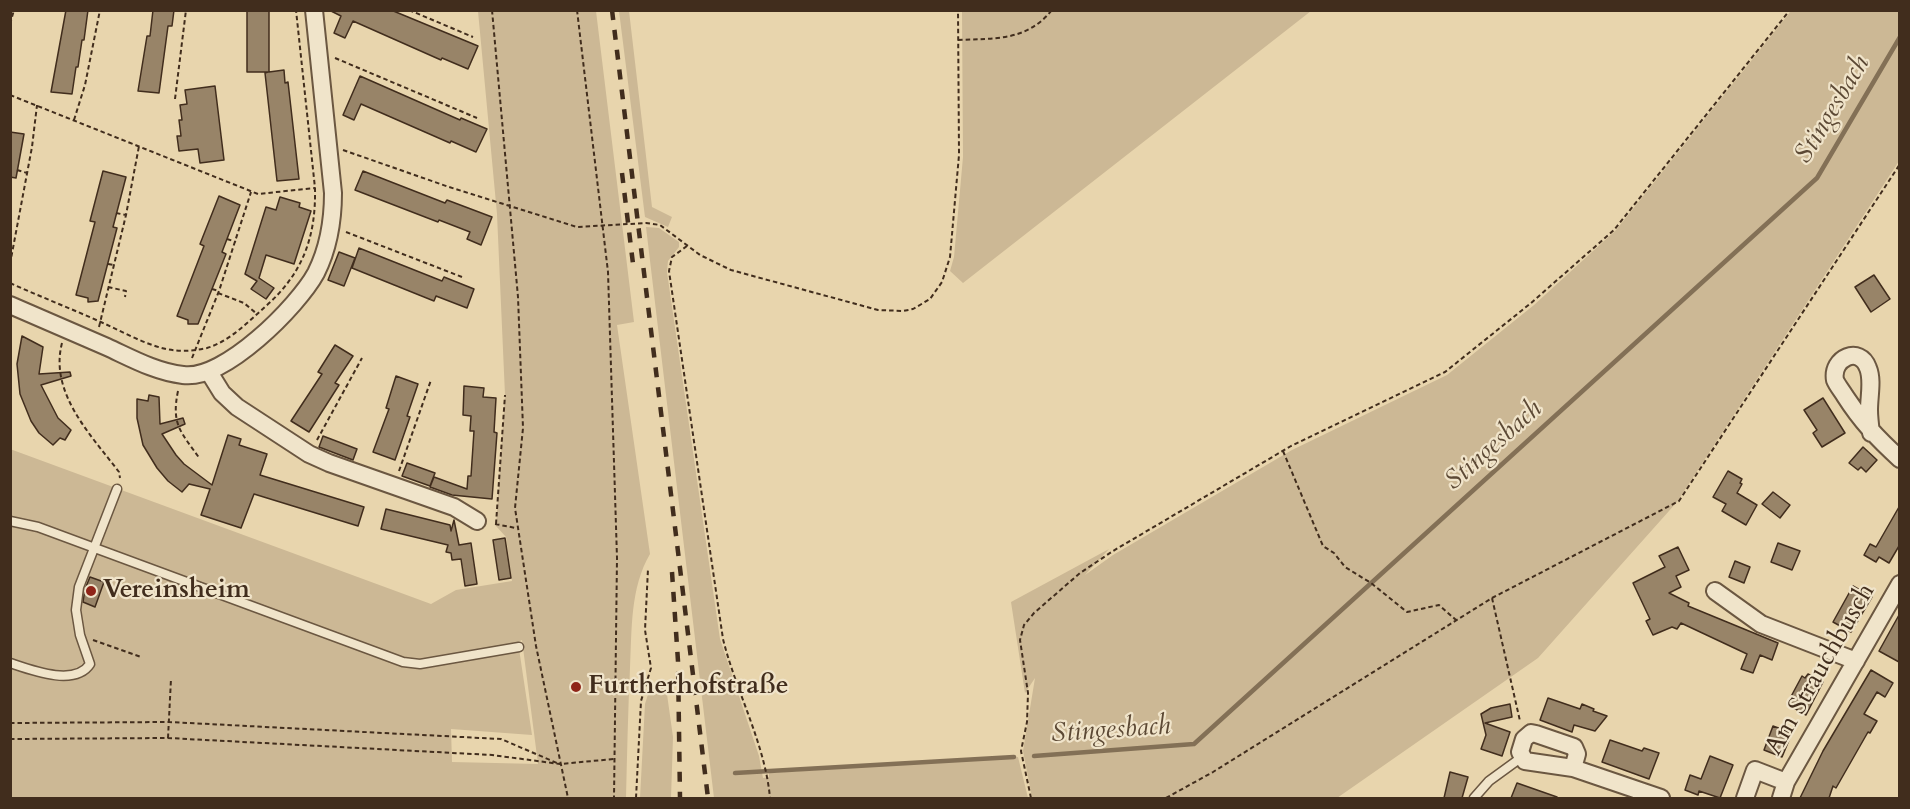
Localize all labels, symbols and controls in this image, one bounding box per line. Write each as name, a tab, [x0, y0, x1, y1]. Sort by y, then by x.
water label: Stingesbach	[1788, 50, 1878, 170]
water label: Stingesbach	[1439, 394, 1549, 498]
place label: Vereinsheim	[103, 575, 250, 607]
street label: Am Strauchbusch	[1759, 579, 1883, 761]
marker: Vereinsheim	[84, 584, 98, 598]
place label: Furtherhofstraße	[588, 671, 789, 703]
marker: Furtherhofstraße	[569, 680, 583, 694]
water label: Stingesbach	[1050, 711, 1172, 751]

